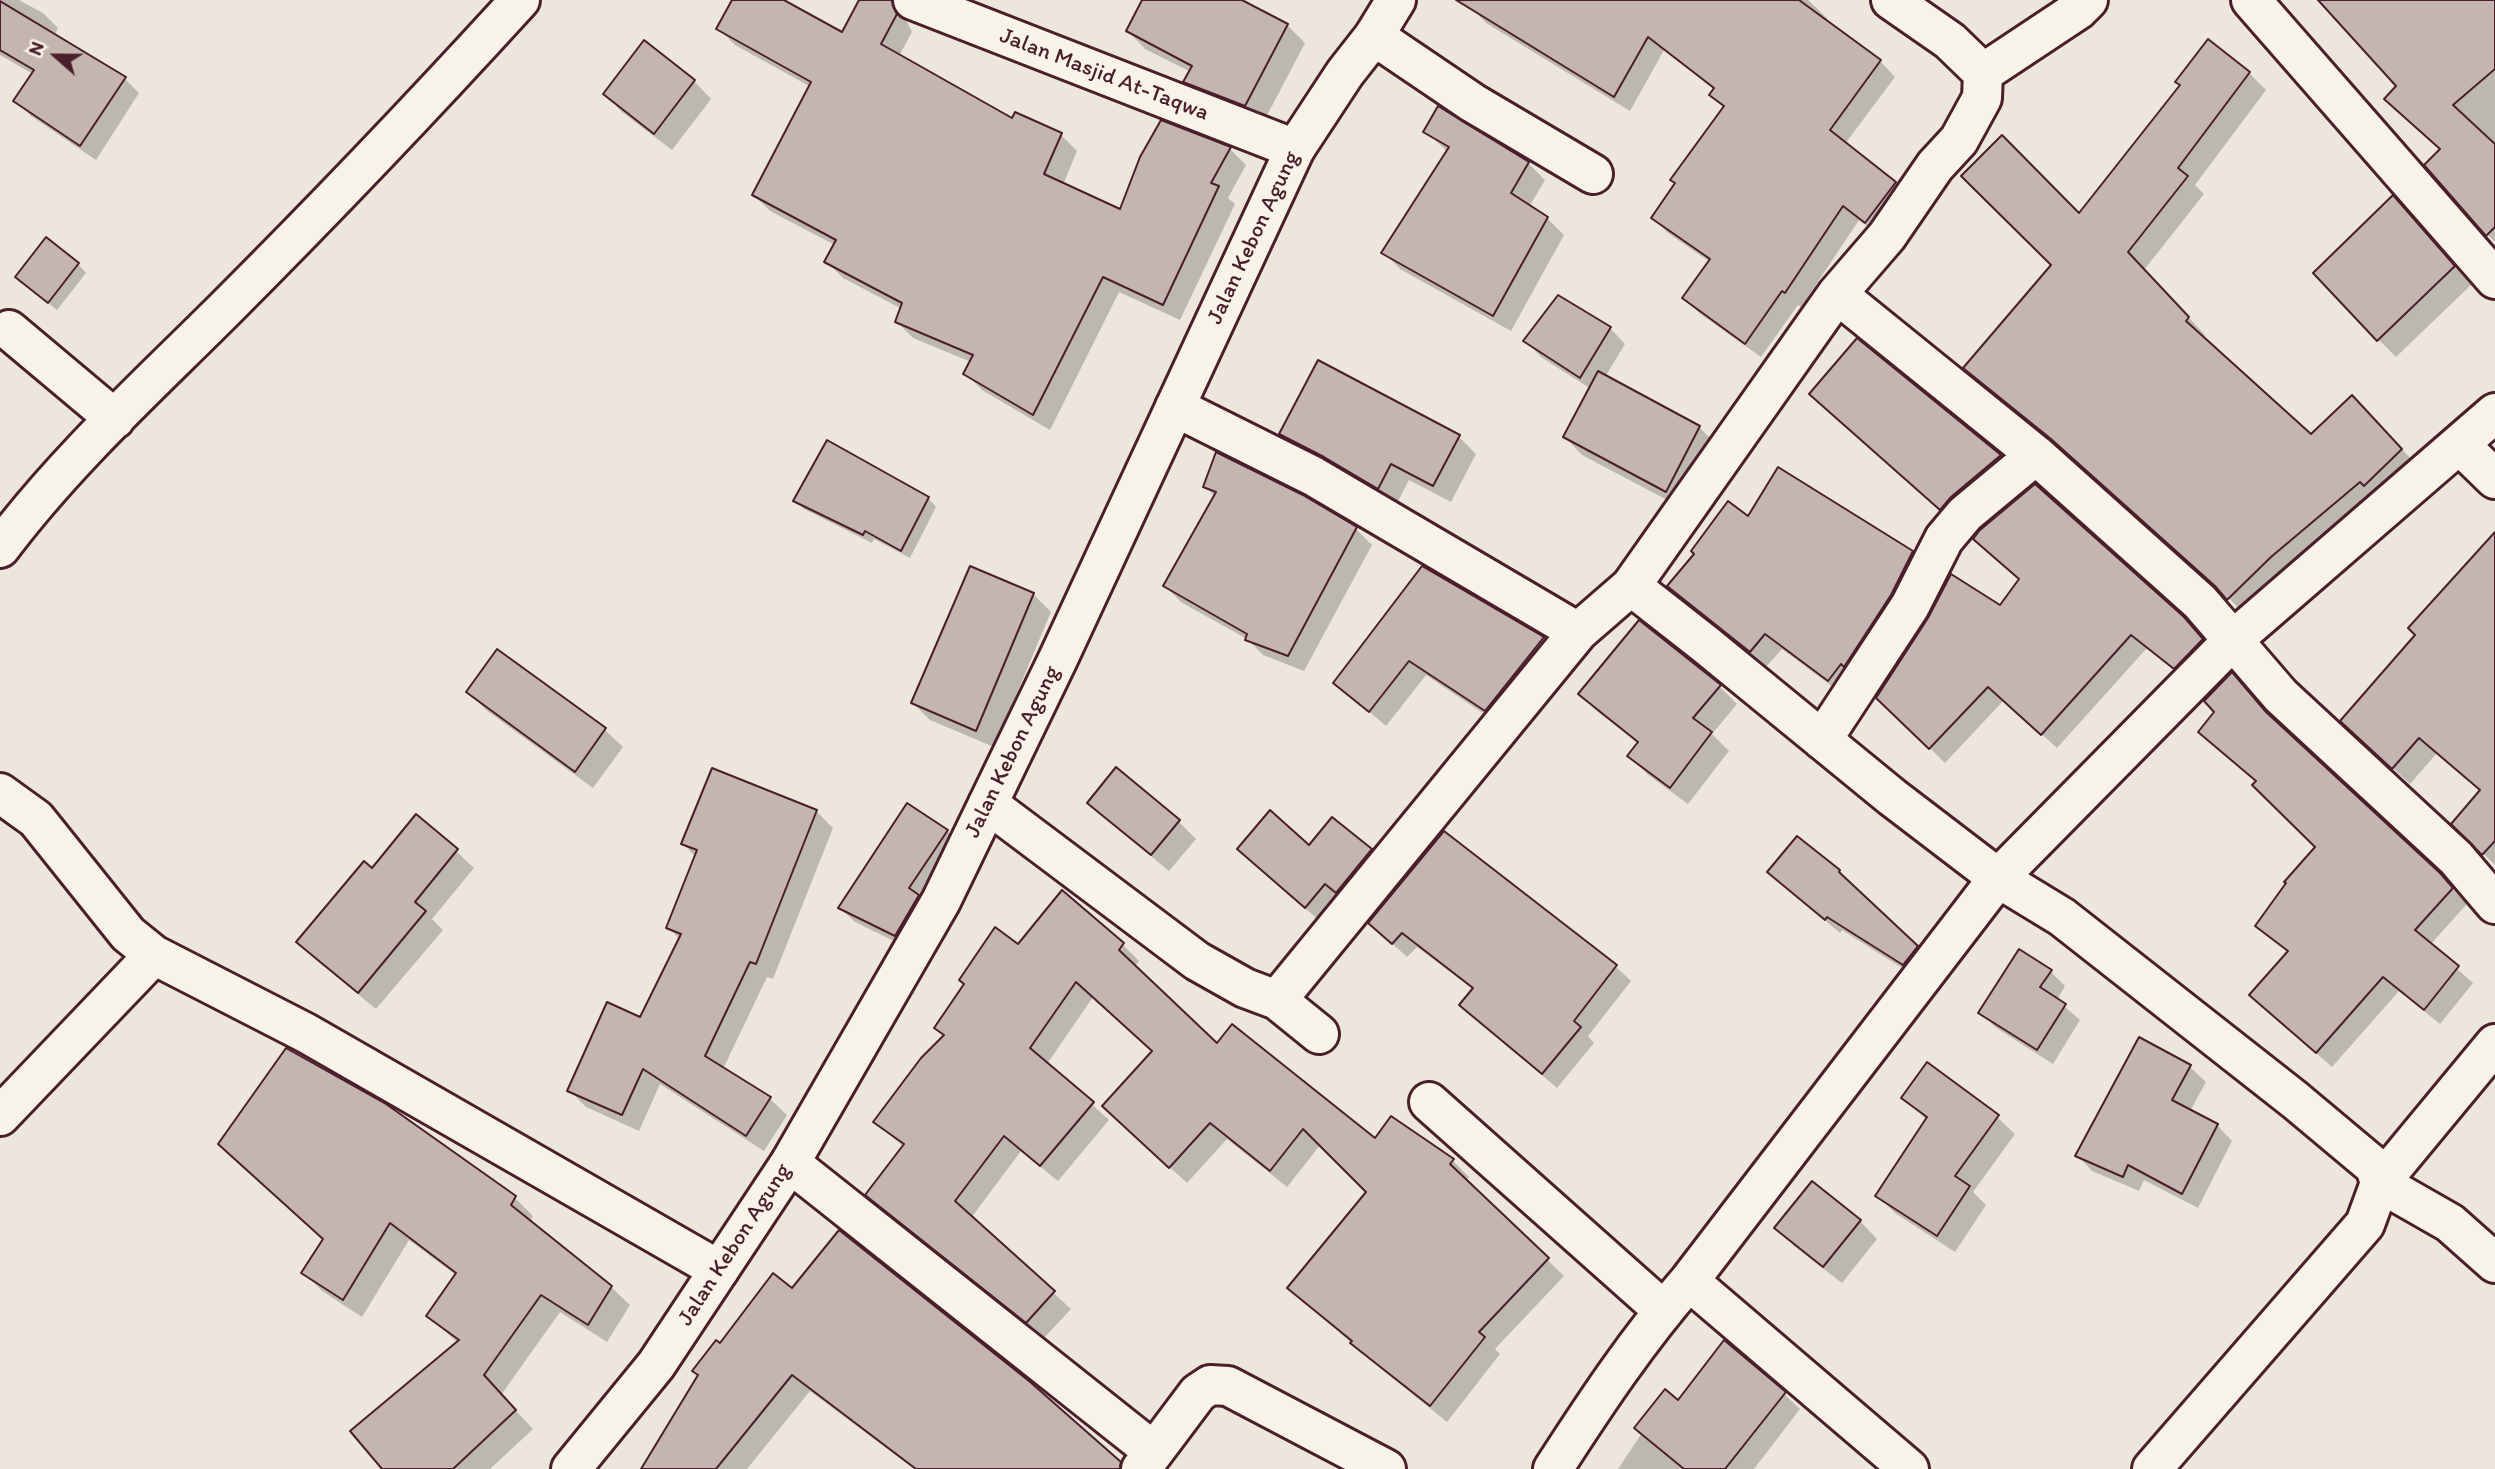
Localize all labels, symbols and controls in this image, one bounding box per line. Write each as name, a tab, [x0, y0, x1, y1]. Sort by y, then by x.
north arrow	[21, 21, 91, 91]
street label: Jalan Masjid At-Taqwa	[996, 22, 1212, 128]
text: N	[23, 38, 49, 58]
street label: Jalan Kebon Agung	[1202, 147, 1306, 329]
street label: Jalan Kebon Agung	[959, 662, 1067, 842]
street label: Jalan Kebon Agung	[672, 1159, 798, 1331]

